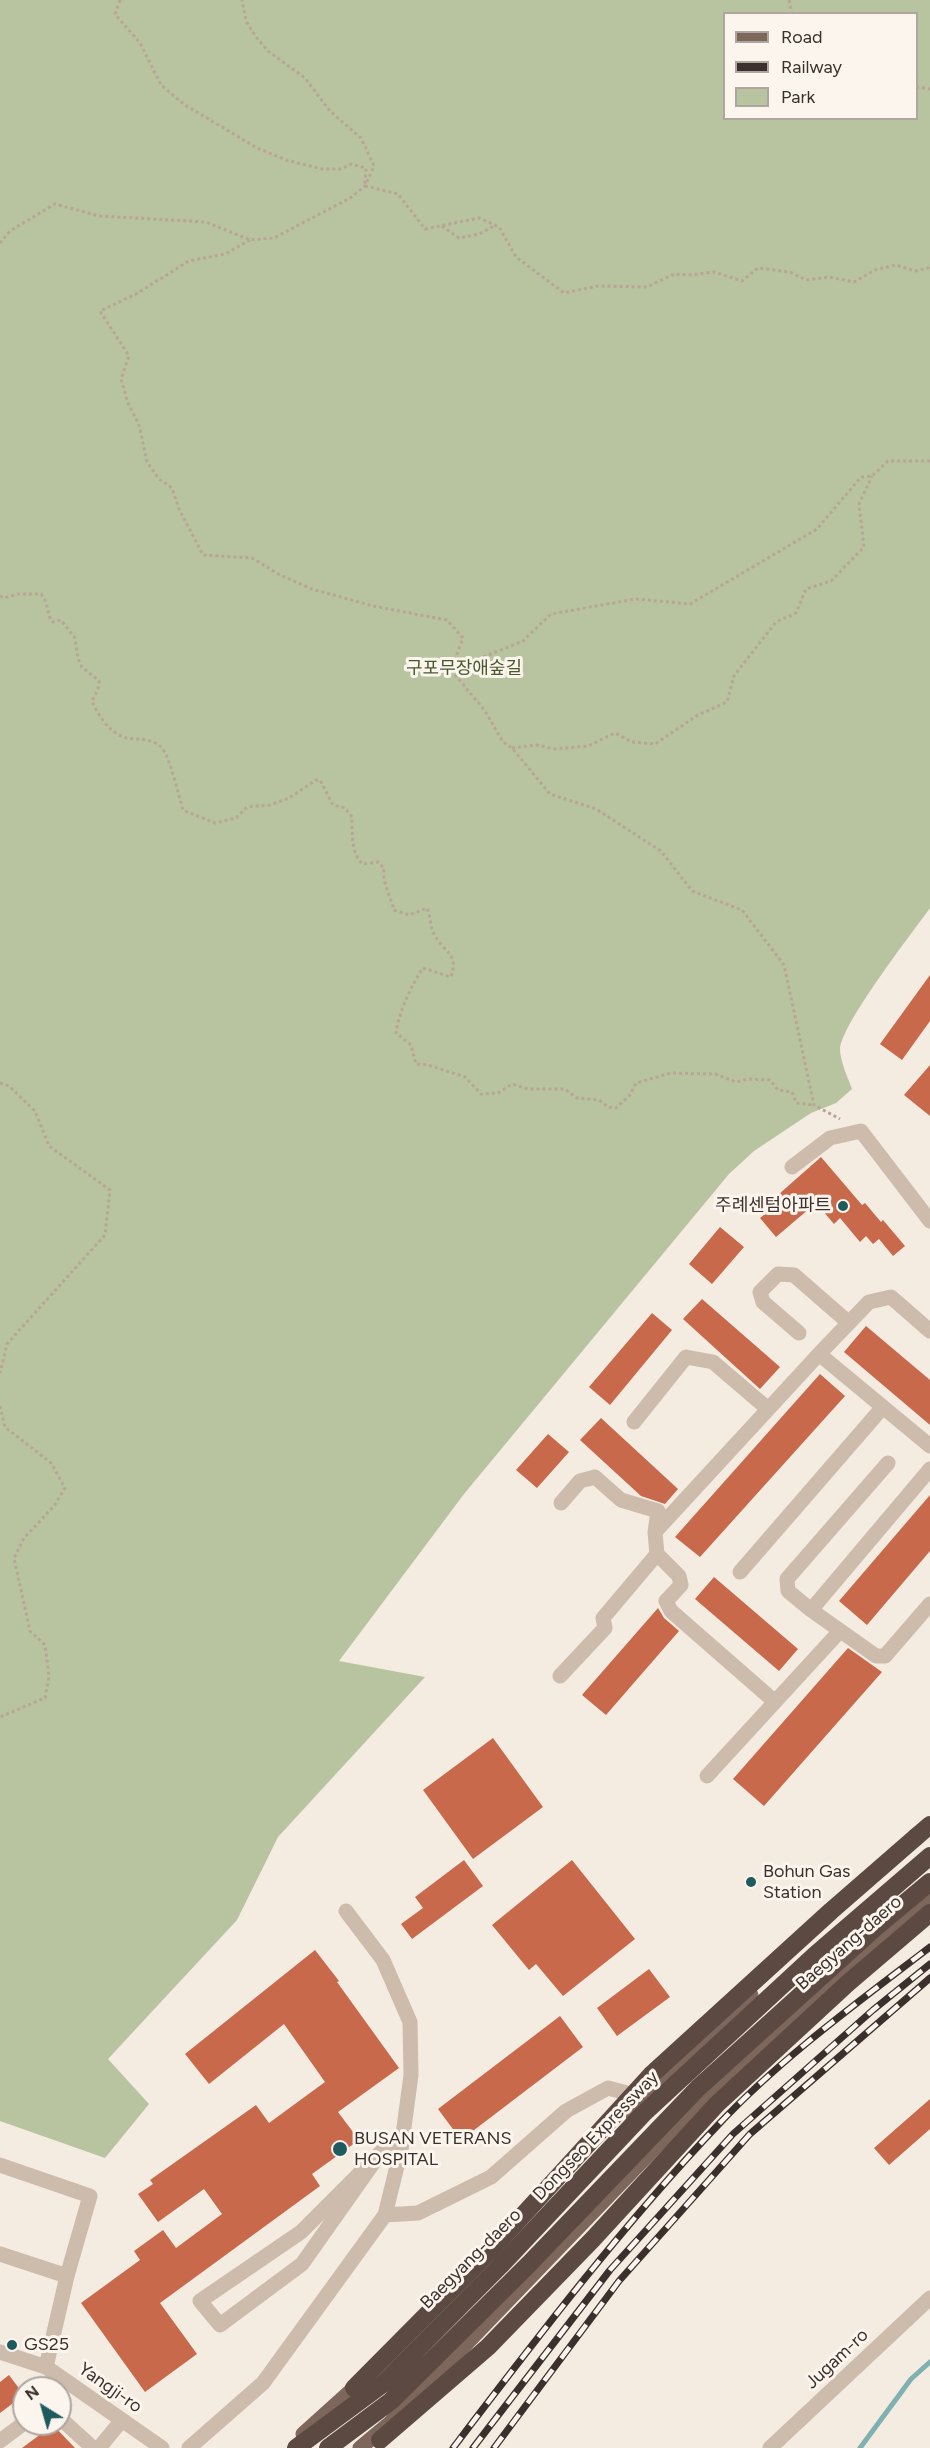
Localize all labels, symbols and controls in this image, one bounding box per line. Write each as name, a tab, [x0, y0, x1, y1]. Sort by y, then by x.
legend	[723, 12, 918, 120]
text: Road	[781, 26, 822, 48]
text: Railway	[781, 56, 842, 78]
text: Park	[781, 86, 815, 108]
park label: 구포무장애숲길	[406, 658, 522, 680]
place label: 주례센텀아파트	[715, 1195, 831, 1217]
marker: 주례센텀아파트	[836, 1199, 850, 1213]
place label: Bohun Gas Station	[763, 1861, 850, 1904]
marker: Bohun Gas Station	[744, 1875, 758, 1889]
street label: Baegyang-daero	[792, 1891, 906, 1995]
street label: Dongseo Expressway	[529, 2067, 663, 2205]
place label: BUSAN VETERANS HOSPITAL	[354, 2128, 512, 2170]
marker: BUSAN VETERANS HOSPITAL	[331, 2140, 349, 2158]
street label: Baegyang-daero	[416, 2204, 526, 2314]
street label: Jugam-ro	[801, 2324, 873, 2394]
place label: GS25	[24, 2334, 69, 2356]
marker: GS25	[5, 2338, 19, 2352]
street label: Yangji-ro	[74, 2358, 146, 2418]
north arrow	[12, 2376, 72, 2436]
text: N	[21, 2382, 43, 2404]

